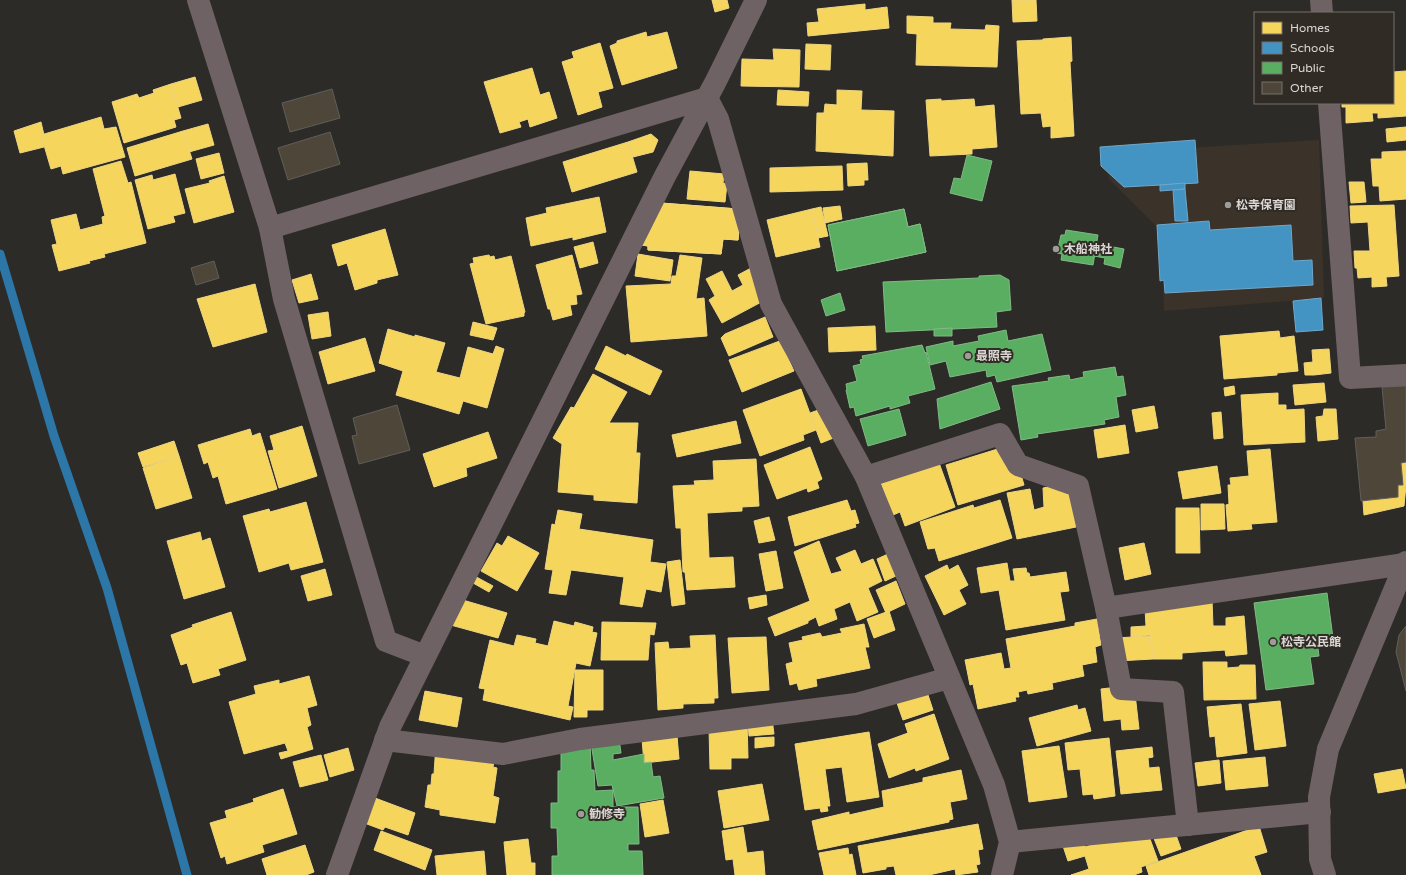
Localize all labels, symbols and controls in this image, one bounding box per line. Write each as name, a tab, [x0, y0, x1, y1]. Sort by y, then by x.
legend	[1254, 12, 1394, 104]
text: Homes	[1290, 21, 1330, 35]
text: Schools	[1290, 41, 1335, 55]
text: Public	[1290, 61, 1325, 75]
text: Other	[1290, 81, 1323, 95]
place label: 松寺保育園	[1236, 198, 1296, 212]
marker: 松寺保育園	[1223, 200, 1233, 210]
place label: 木船神社	[1064, 242, 1112, 256]
marker: 木船神社	[1051, 244, 1061, 254]
place label: 最照寺	[976, 349, 1012, 363]
marker: 最照寺	[963, 351, 973, 361]
place label: 松寺公民館	[1281, 635, 1341, 649]
marker: 松寺公民館	[1268, 637, 1278, 647]
place label: 勧修寺	[589, 807, 625, 821]
marker: 勧修寺	[576, 809, 586, 819]

